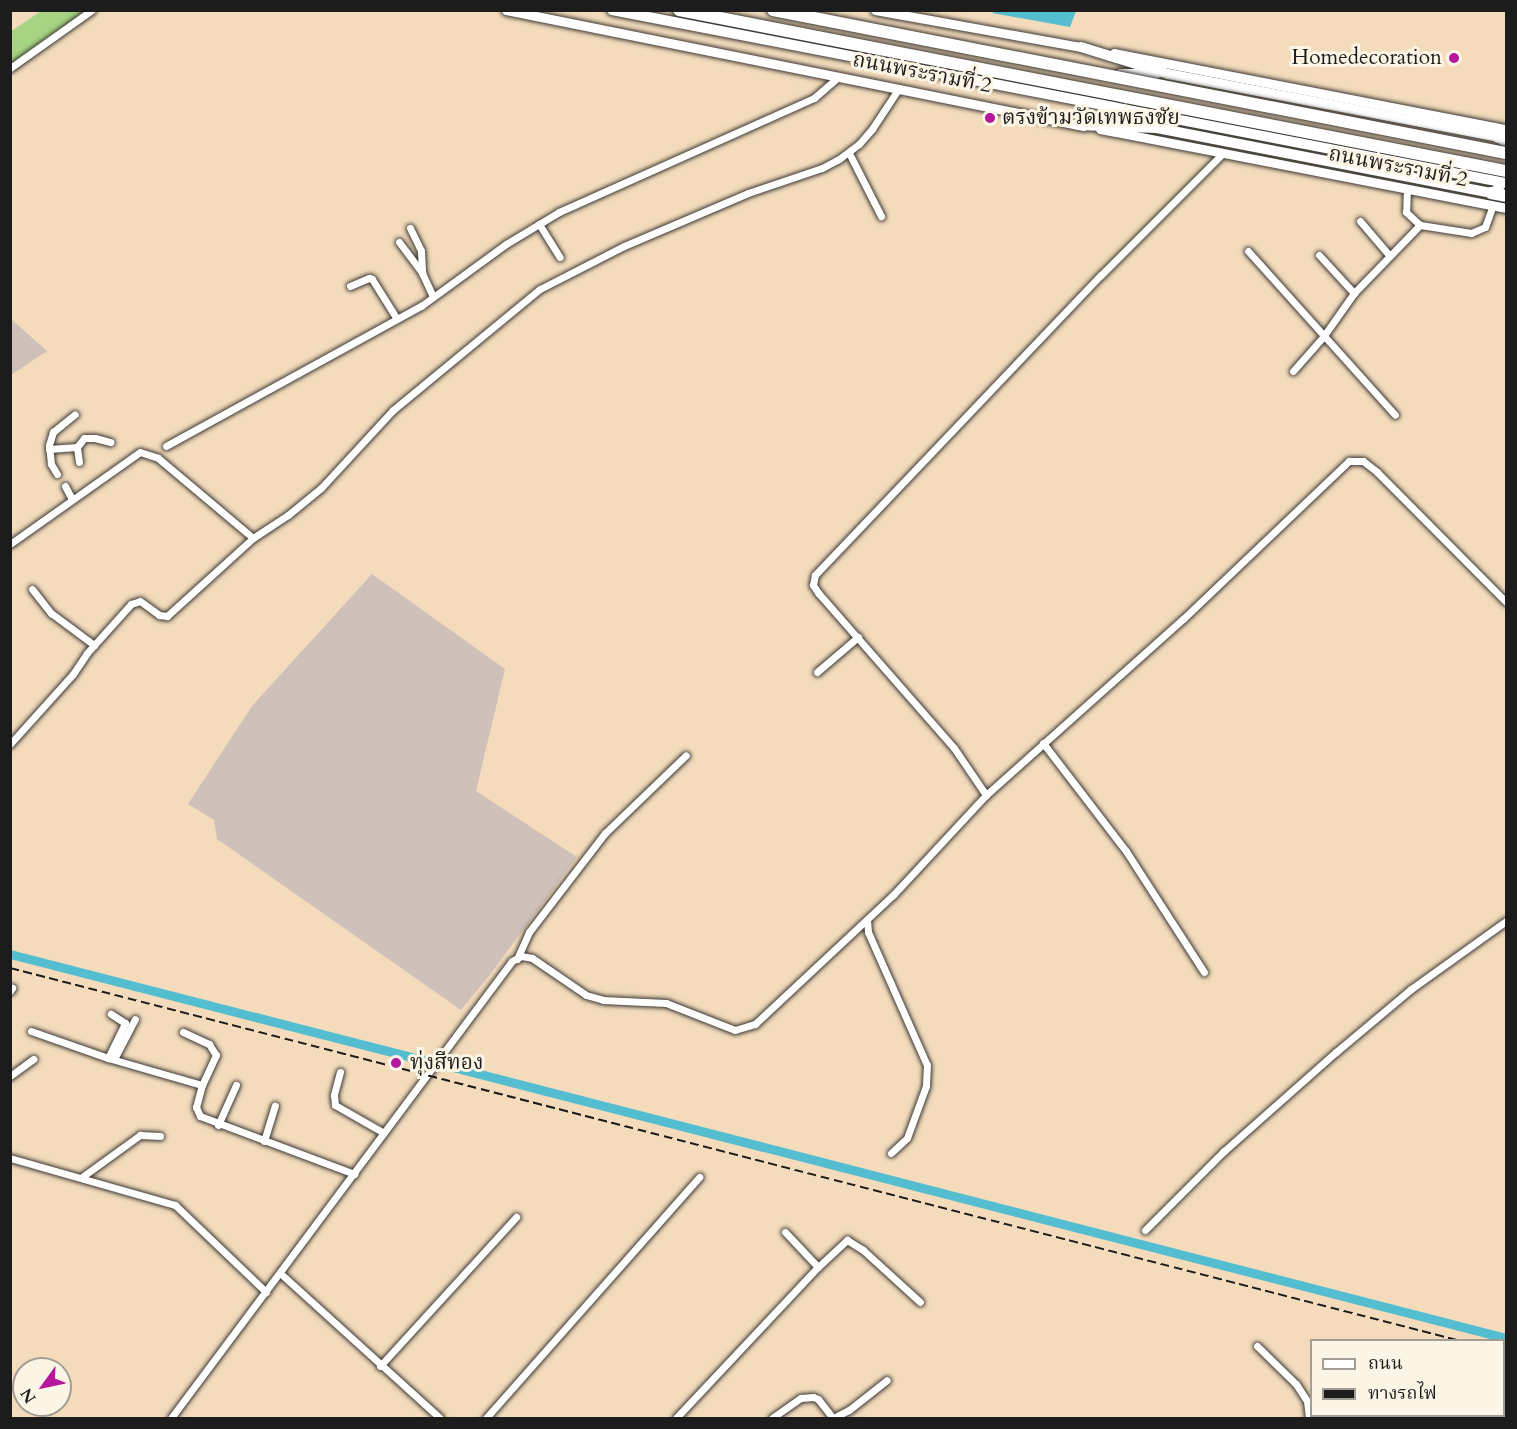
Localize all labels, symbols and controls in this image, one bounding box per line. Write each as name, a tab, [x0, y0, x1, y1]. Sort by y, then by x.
place label: Homedecoration	[1292, 45, 1442, 71]
street label: ถนนพระรามที่ 2	[850, 47, 994, 99]
marker: Homedecoration	[1447, 51, 1461, 65]
place label: ตรงข้ามวัดเทพธงชัย	[1002, 105, 1180, 131]
marker: ตรงข้ามวัดเทพธงชัย	[983, 111, 997, 125]
street label: ถนนพระรามที่ 2	[1326, 141, 1470, 193]
place label: ทุ่งสีทอง	[410, 1050, 483, 1076]
marker: ทุ่งสีทอง	[387, 1054, 405, 1072]
legend	[1310, 1339, 1505, 1417]
text: ถนน	[1368, 1351, 1403, 1376]
north arrow	[12, 1357, 72, 1417]
text: ทางรถไฟ	[1368, 1381, 1437, 1406]
text: N	[16, 1384, 42, 1408]

